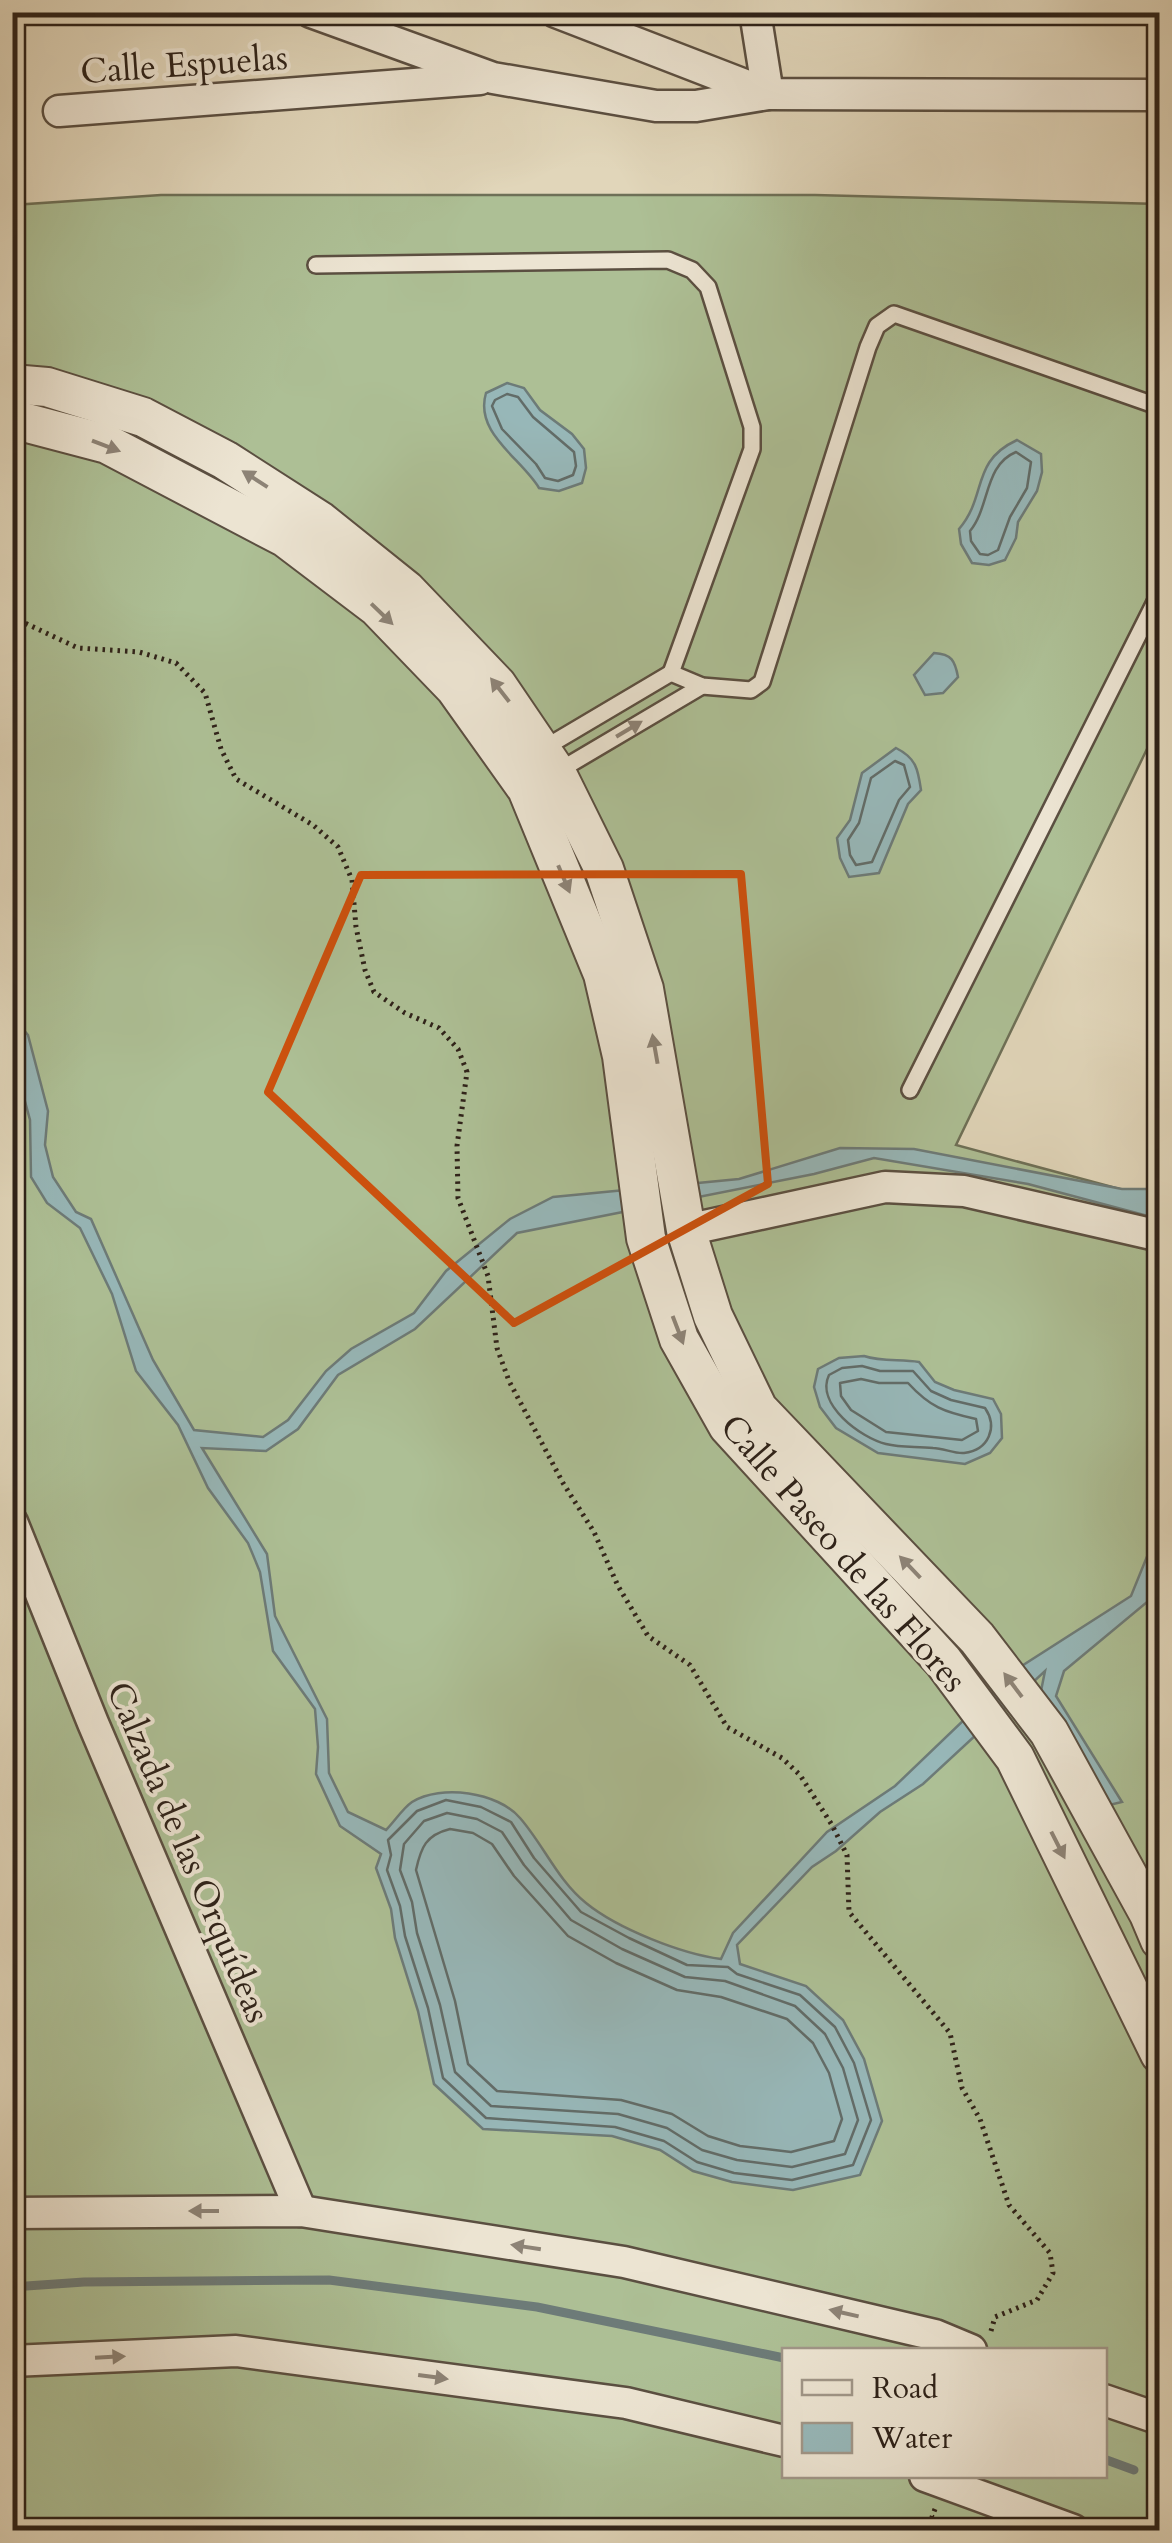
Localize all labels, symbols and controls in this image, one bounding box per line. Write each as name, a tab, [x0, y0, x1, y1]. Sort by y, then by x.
street label: Calle Espuelas	[79, 34, 289, 96]
one-way arrow	[91, 438, 121, 454]
one-way arrow	[241, 471, 269, 489]
one-way arrow	[370, 602, 394, 625]
one-way arrow	[490, 678, 511, 703]
one-way arrow	[615, 721, 643, 738]
one-way arrow	[556, 864, 572, 893]
one-way arrow	[646, 1034, 662, 1065]
one-way arrow	[670, 1316, 686, 1346]
street label: Calle Paseo de las Flores	[709, 1404, 977, 1703]
one-way arrow	[899, 1556, 922, 1580]
one-way arrow	[1003, 1672, 1024, 1698]
street label: Calzada de las Orquídeas	[94, 1675, 282, 2030]
one-way arrow	[1049, 1831, 1066, 1860]
one-way arrow	[187, 2204, 219, 2220]
one-way arrow	[510, 2239, 541, 2254]
one-way arrow	[828, 2305, 859, 2320]
legend	[782, 2348, 1107, 2478]
one-way arrow	[94, 2349, 126, 2365]
text: Road	[872, 2368, 938, 2409]
one-way arrow	[418, 2370, 449, 2386]
text: Water	[871, 2418, 952, 2459]

